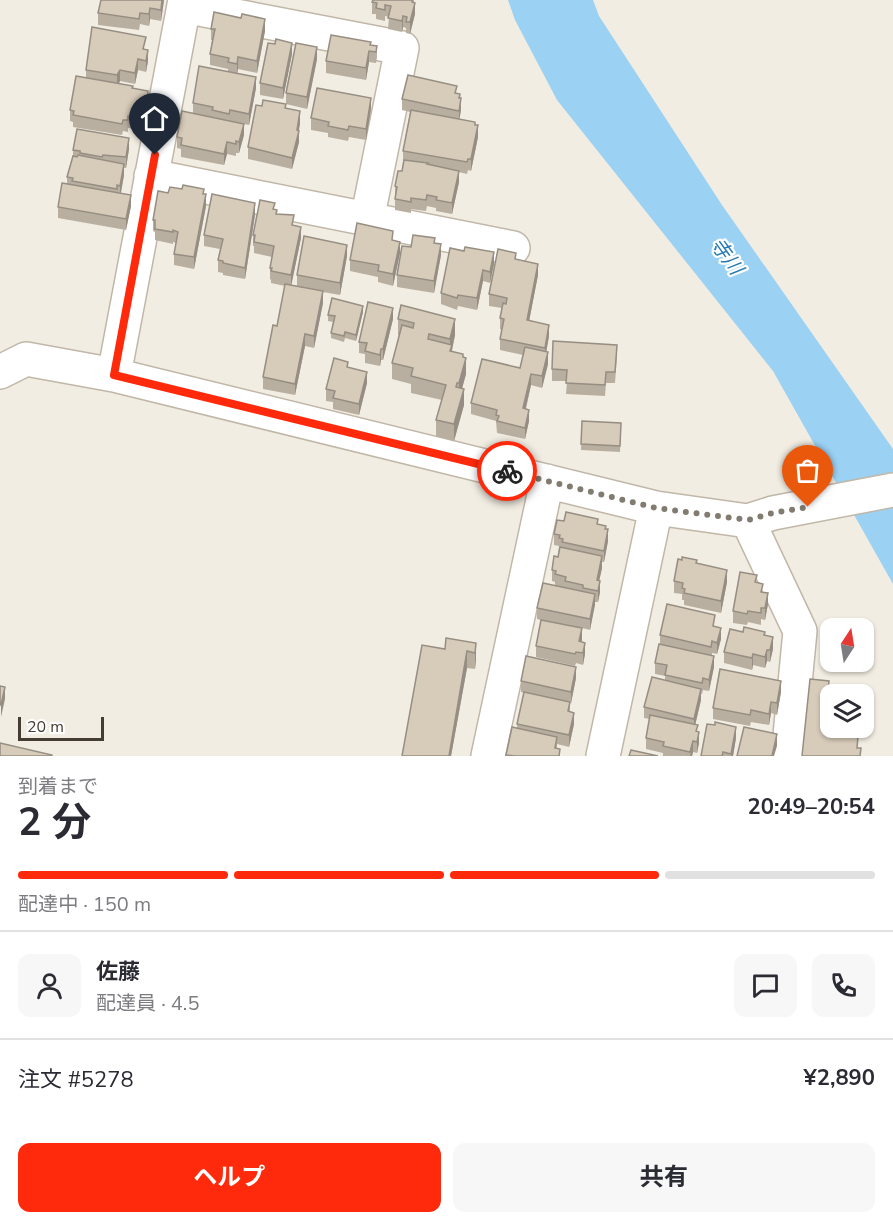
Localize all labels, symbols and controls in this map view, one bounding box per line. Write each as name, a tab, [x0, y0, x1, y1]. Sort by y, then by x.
pin	[129, 93, 180, 155]
icon: home	[138, 102, 171, 135]
water label: 寺川	[704, 232, 750, 282]
courier	[477, 441, 537, 501]
pin	[782, 445, 833, 507]
icon: bag	[791, 454, 824, 487]
icon: bike	[491, 455, 524, 488]
north arrow	[820, 618, 874, 672]
map controls	[820, 618, 874, 738]
button: layers	[820, 684, 874, 738]
scale bar	[18, 714, 104, 742]
text: 20 m	[27, 716, 64, 738]
text: 到着まで	[18, 773, 98, 800]
text: 20:49–20:54	[747, 792, 875, 822]
text: 2 分	[18, 796, 91, 849]
text: 配達中 · 150 m	[18, 891, 151, 918]
button: person	[18, 954, 81, 1017]
button: chat	[734, 954, 797, 1017]
button: phone	[812, 954, 875, 1017]
text: 佐藤	[96, 957, 140, 987]
text: 配達員 · 4.5	[96, 990, 199, 1017]
text: ¥2,890	[804, 1063, 875, 1093]
text: 注文 #5278	[18, 1065, 134, 1095]
button: ヘルプ	[18, 1143, 441, 1212]
button: 共有	[453, 1143, 875, 1212]

